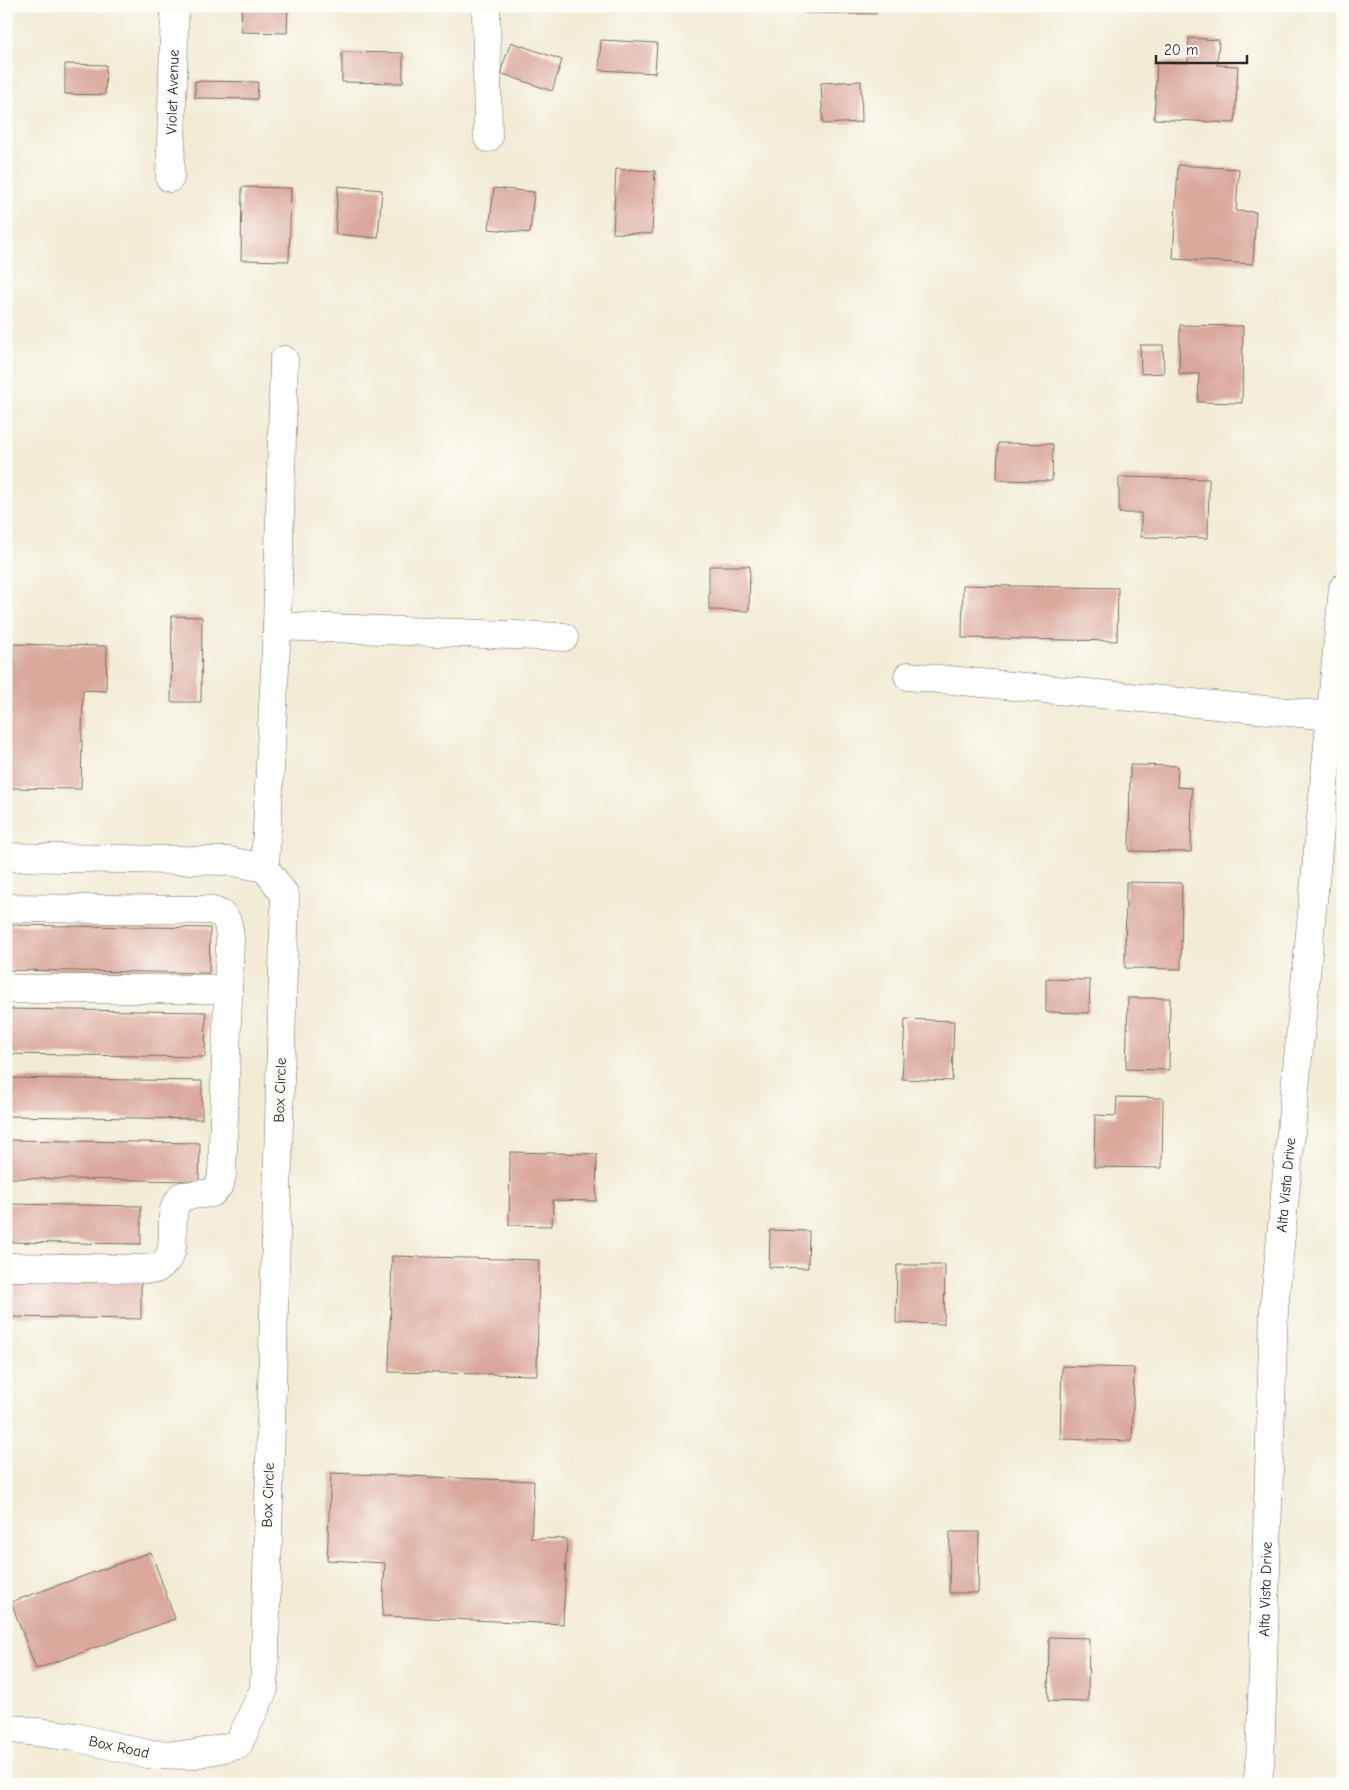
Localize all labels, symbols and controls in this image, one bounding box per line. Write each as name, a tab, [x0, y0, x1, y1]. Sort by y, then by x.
scale bar	[1156, 32, 1248, 64]
text: 20 m	[1164, 41, 1198, 59]
street label: Violet Avenue	[162, 49, 183, 135]
street label: Box Circle	[270, 1057, 290, 1123]
street label: Alta Vista Drive	[1272, 1136, 1299, 1233]
street label: Box Circle	[258, 1462, 278, 1528]
street label: Alta Vista Drive	[1255, 1541, 1276, 1637]
street label: Box Road	[87, 1732, 151, 1762]

